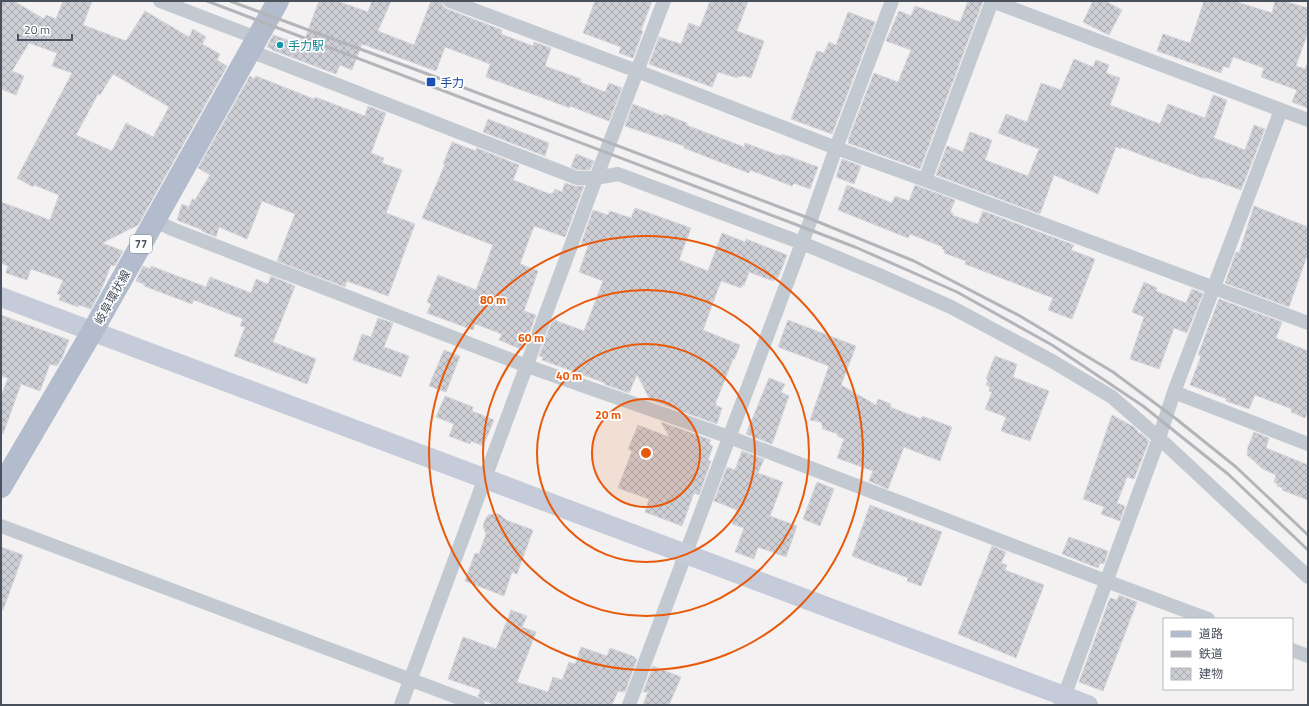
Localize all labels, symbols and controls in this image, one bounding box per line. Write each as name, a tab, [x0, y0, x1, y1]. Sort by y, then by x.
scale bar	[18, 16, 72, 42]
text: 20 m	[24, 20, 50, 39]
place label: 手力駅	[288, 36, 324, 55]
marker: 手力駅	[275, 40, 285, 50]
place label: 手力	[440, 73, 464, 92]
marker: 手力	[425, 76, 437, 88]
road number: 77	[130, 235, 152, 253]
street label: 岐阜環状線	[89, 266, 135, 328]
text: 80 m	[480, 290, 506, 309]
text: 60 m	[518, 328, 544, 347]
text: 40 m	[556, 366, 582, 385]
text: 20 m	[595, 405, 621, 424]
centre of rings	[639, 446, 653, 460]
legend	[1163, 618, 1293, 690]
text: 道路	[1199, 624, 1223, 643]
text: 鉄道	[1199, 644, 1223, 663]
text: 建物	[1199, 664, 1223, 683]

